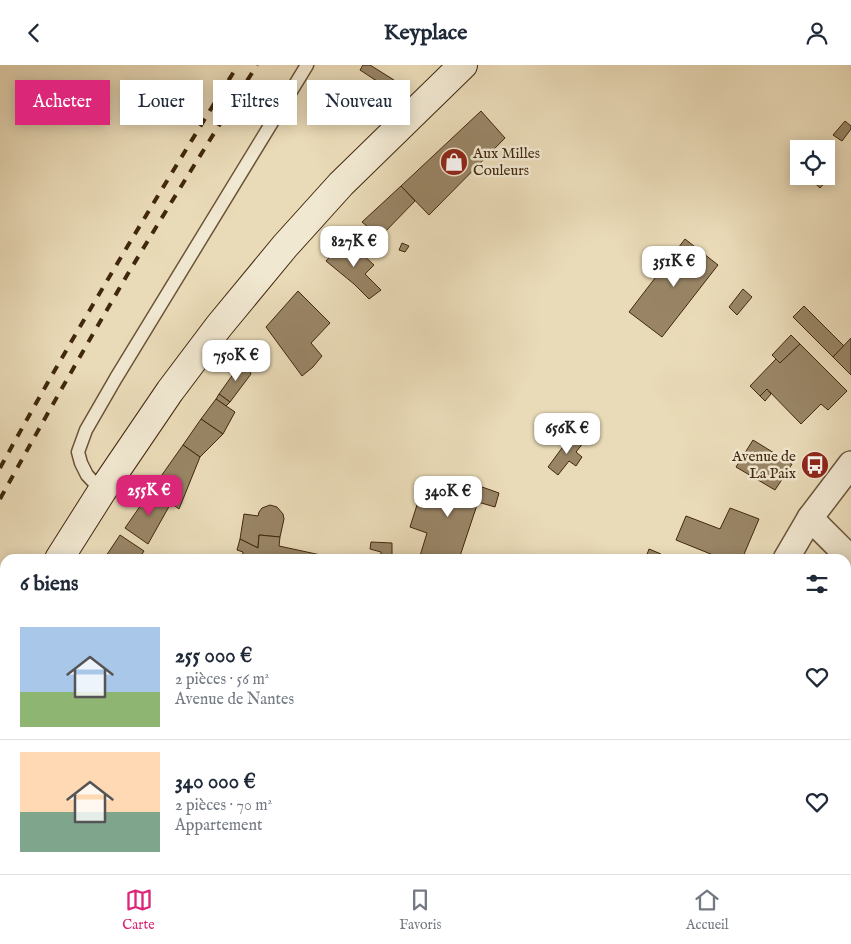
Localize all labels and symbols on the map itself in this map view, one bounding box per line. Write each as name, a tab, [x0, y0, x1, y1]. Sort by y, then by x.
place label: Aux Milles Couleurs	[472, 144, 540, 180]
shop icon: Aux Milles Couleurs	[439, 147, 469, 177]
pin: 827K €	[313, 225, 395, 268]
pin: 351K €	[633, 245, 715, 288]
pin: 750K €	[195, 339, 277, 382]
pin: 656K €	[526, 413, 608, 455]
place label: Avenue de La Paix	[731, 447, 797, 483]
bus stop icon: Avenue de La Paix	[800, 450, 830, 480]
pin: 255K €	[108, 475, 190, 517]
pin: 340K €	[407, 475, 489, 518]

